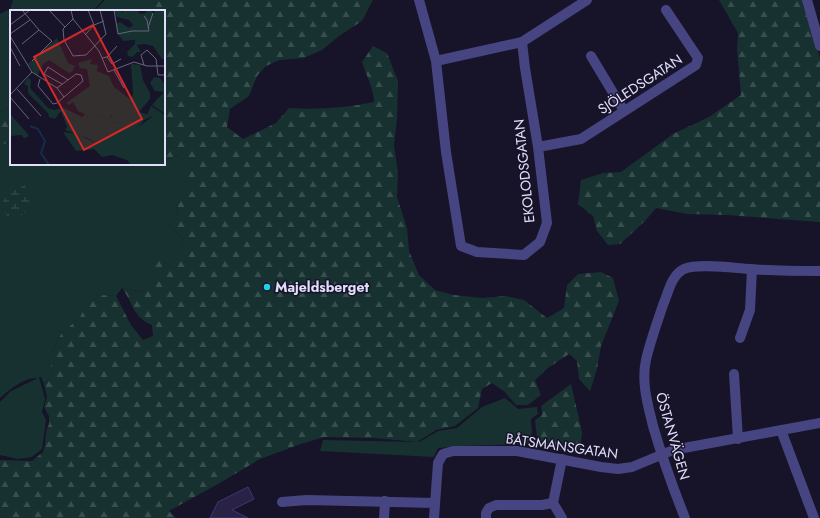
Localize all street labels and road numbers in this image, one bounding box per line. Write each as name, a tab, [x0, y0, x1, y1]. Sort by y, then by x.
street label: SJÖLEDSGATAN	[594, 49, 686, 119]
street label: EKOLODSGATAN	[509, 118, 539, 224]
street label: ÖSTANVÄGEN	[651, 390, 695, 482]
street label: BÅTSMANSGATAN	[505, 428, 619, 464]

